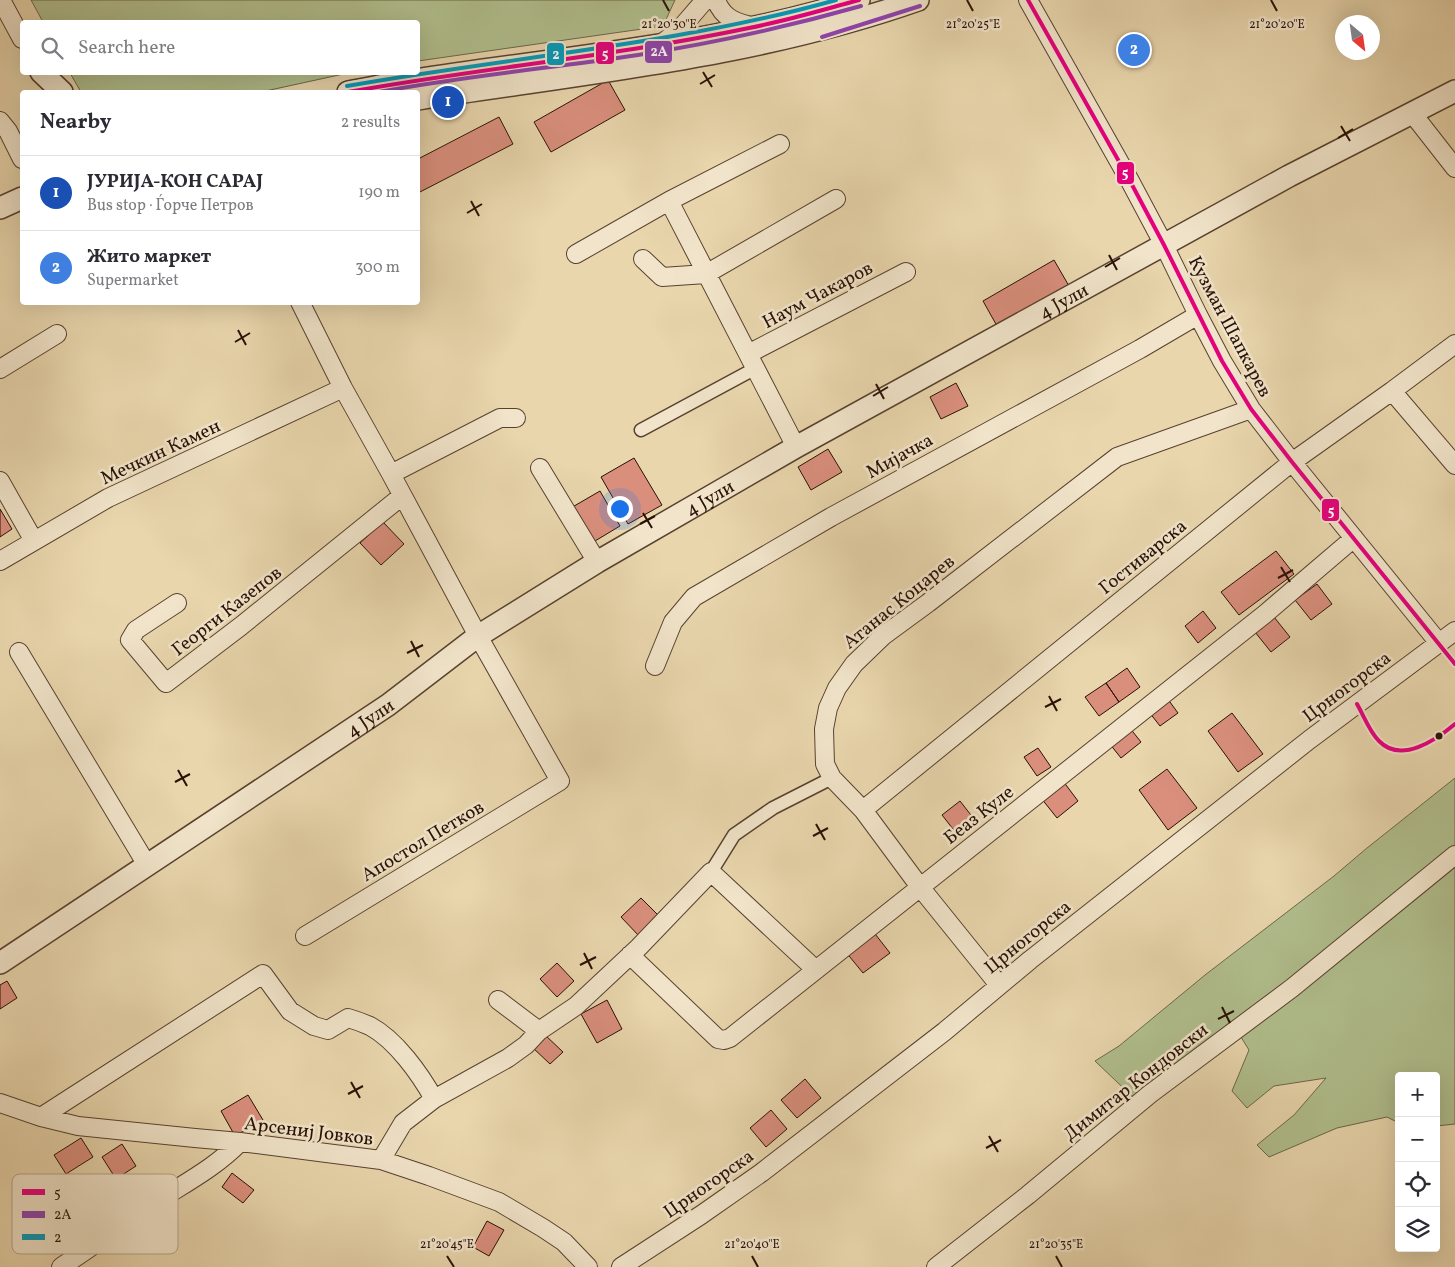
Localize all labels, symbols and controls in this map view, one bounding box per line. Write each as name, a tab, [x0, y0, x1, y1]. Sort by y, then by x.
north arrow	[1335, 15, 1380, 60]
text: 21°20'30"E	[641, 17, 697, 33]
text: 21°20'25"E	[946, 17, 1000, 33]
text: 21°20'20"E	[1249, 17, 1305, 33]
search box	[20, 20, 420, 75]
pin: 2	[1118, 31, 1150, 69]
icon: search	[38, 34, 66, 62]
text: Search here	[78, 35, 175, 61]
line badge: 2A	[644, 40, 673, 64]
line badge: 5	[595, 41, 615, 65]
line badge: 2	[546, 42, 565, 66]
text: 2A	[650, 43, 668, 62]
text: 5	[602, 45, 609, 64]
text: 2	[552, 46, 560, 65]
pin: 1	[432, 83, 464, 121]
text: Nearby	[40, 108, 111, 137]
text: 2 results	[341, 112, 400, 134]
line badge: 5	[1116, 161, 1135, 185]
text: 5	[1122, 164, 1129, 183]
text: ЈУРИЈА-КОН САРАЈ	[87, 169, 263, 195]
text: 1	[53, 182, 59, 204]
text: 190 m	[358, 182, 400, 204]
text: Bus stop · Ѓорче Петров	[87, 195, 254, 217]
text: Жито маркет	[87, 244, 211, 270]
street label: Кузман Шапкарев	[1181, 252, 1277, 402]
street label: Наум Чакаров	[758, 256, 878, 336]
text: 2	[52, 257, 60, 279]
text: 300 m	[355, 257, 400, 279]
text: Supermarket	[87, 270, 179, 292]
street label: 4 Јули	[1034, 278, 1093, 326]
street label: Мечкин Камен	[97, 414, 225, 492]
street label: Мијачка	[862, 428, 938, 486]
street label: 4 Јули	[681, 474, 740, 523]
your location	[607, 496, 633, 522]
line badge: 5	[1321, 498, 1340, 522]
text: 5	[1328, 502, 1335, 521]
street label: Гостиварска	[1094, 514, 1193, 601]
street label: Атанас Коцарев	[838, 549, 961, 656]
street label: Георги Казепов	[167, 560, 288, 663]
street label: Црногорска	[1298, 646, 1397, 729]
street label: 4 Јули	[342, 693, 400, 744]
unlabelled marker	[1434, 731, 1444, 741]
street label: Беаз Куле	[939, 780, 1020, 851]
street label: Апостол Петков	[357, 795, 489, 889]
street label: Црногорска	[979, 894, 1077, 981]
street label: Димитар Кондовски	[1058, 1018, 1214, 1147]
map controls	[1395, 1072, 1440, 1252]
button: +	[1395, 1072, 1440, 1117]
street label: Арсениј Јовков	[243, 1111, 375, 1153]
button: −	[1395, 1117, 1440, 1162]
street label: Црногорска	[659, 1144, 760, 1225]
button: locate	[1395, 1162, 1440, 1207]
legend	[12, 1174, 178, 1254]
text: 5	[54, 1184, 61, 1203]
text: 2A	[54, 1206, 72, 1225]
button: layers	[1395, 1207, 1440, 1252]
text: 2	[54, 1229, 62, 1248]
text: 21°20'45"E	[420, 1237, 474, 1253]
text: 21°20'40"E	[724, 1237, 780, 1253]
text: 21°20'35"E	[1029, 1237, 1083, 1253]

